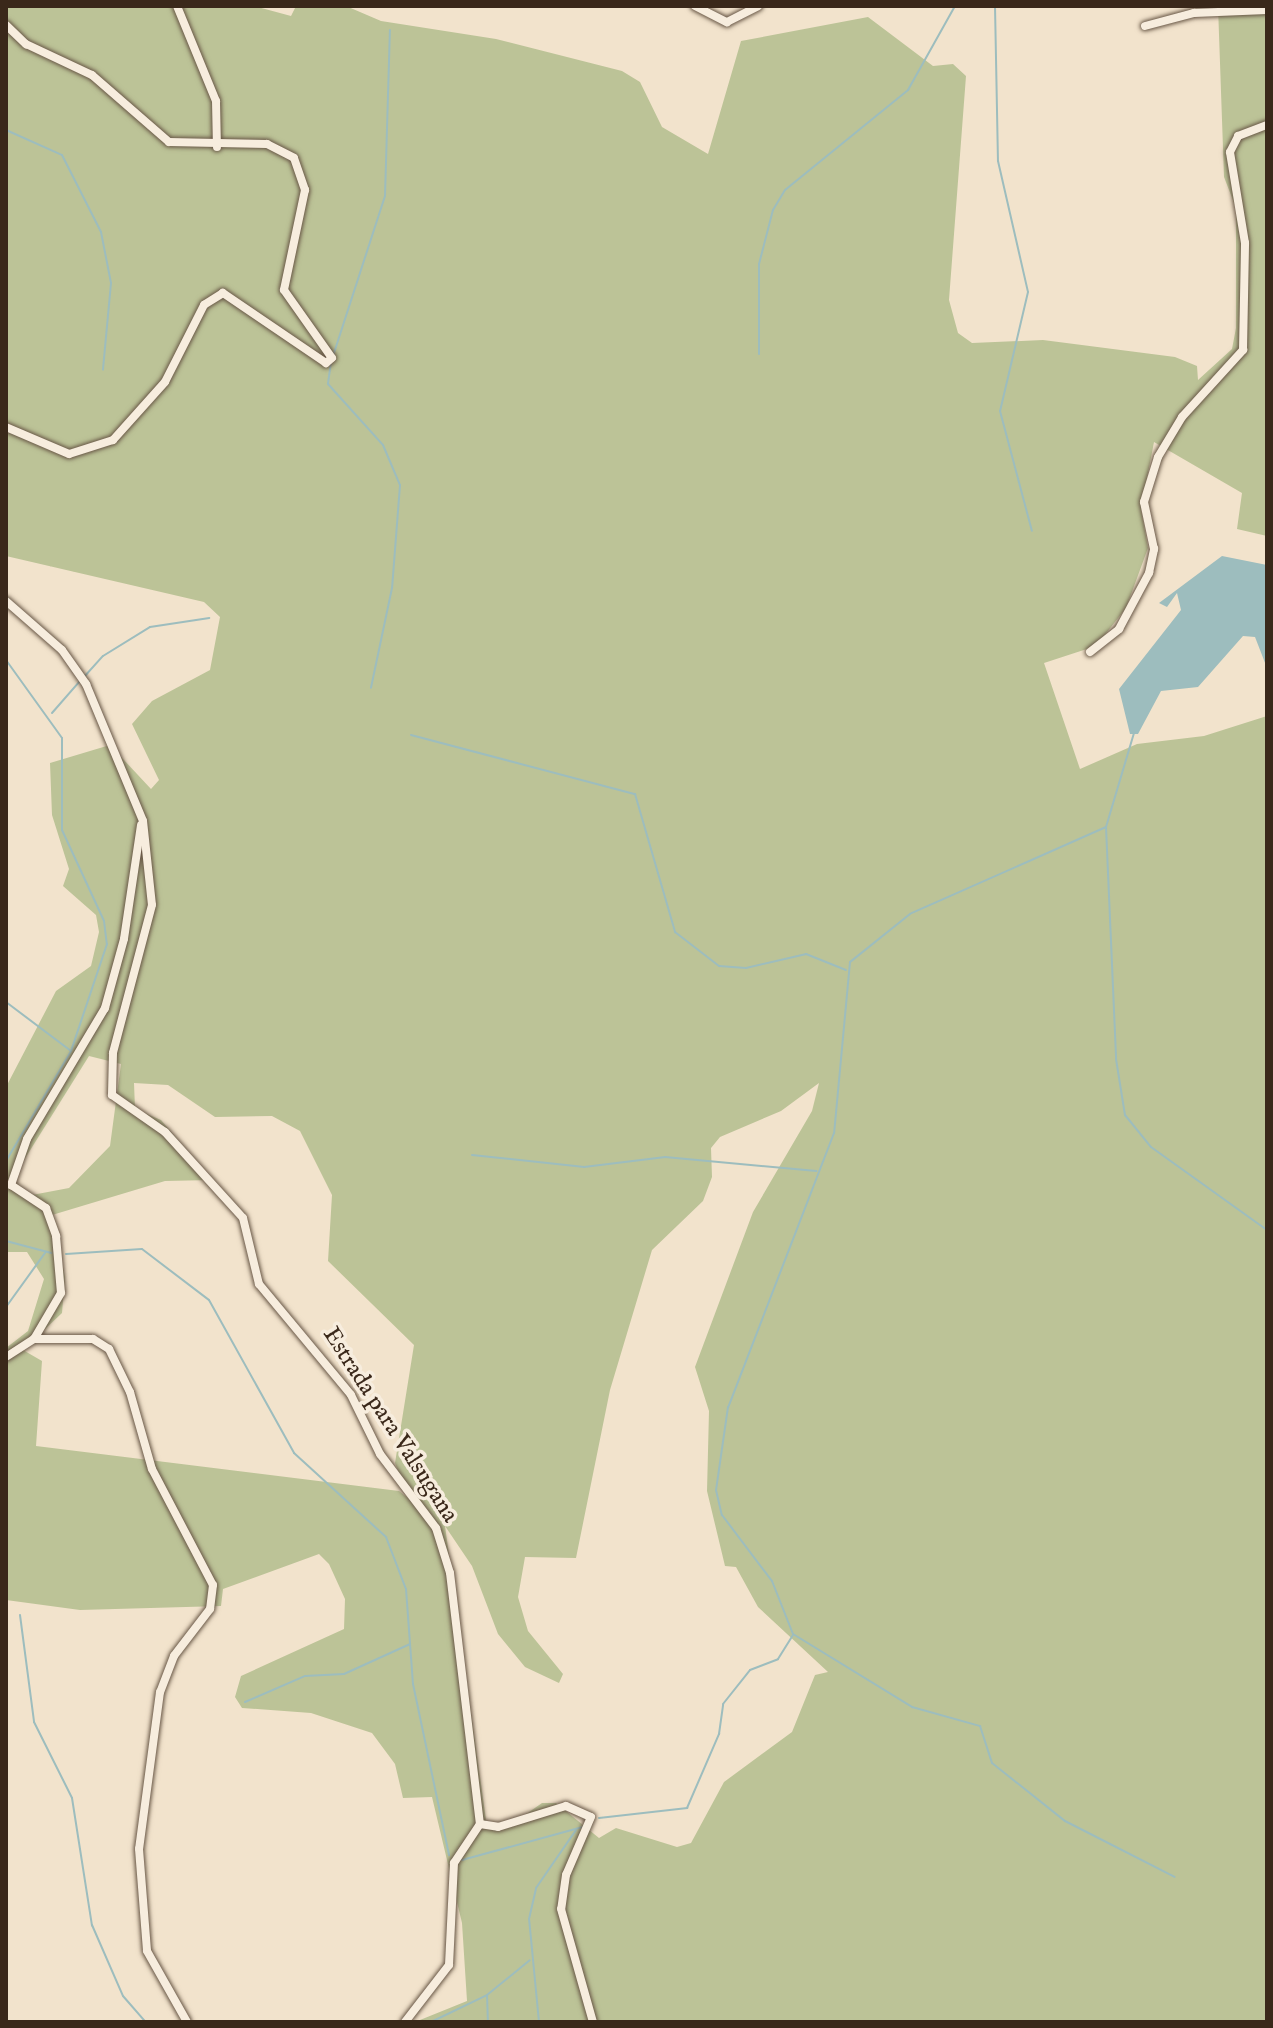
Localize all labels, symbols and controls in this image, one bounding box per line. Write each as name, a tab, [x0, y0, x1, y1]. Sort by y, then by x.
street label: Estrada para Valsugana	[316, 1322, 464, 1528]

